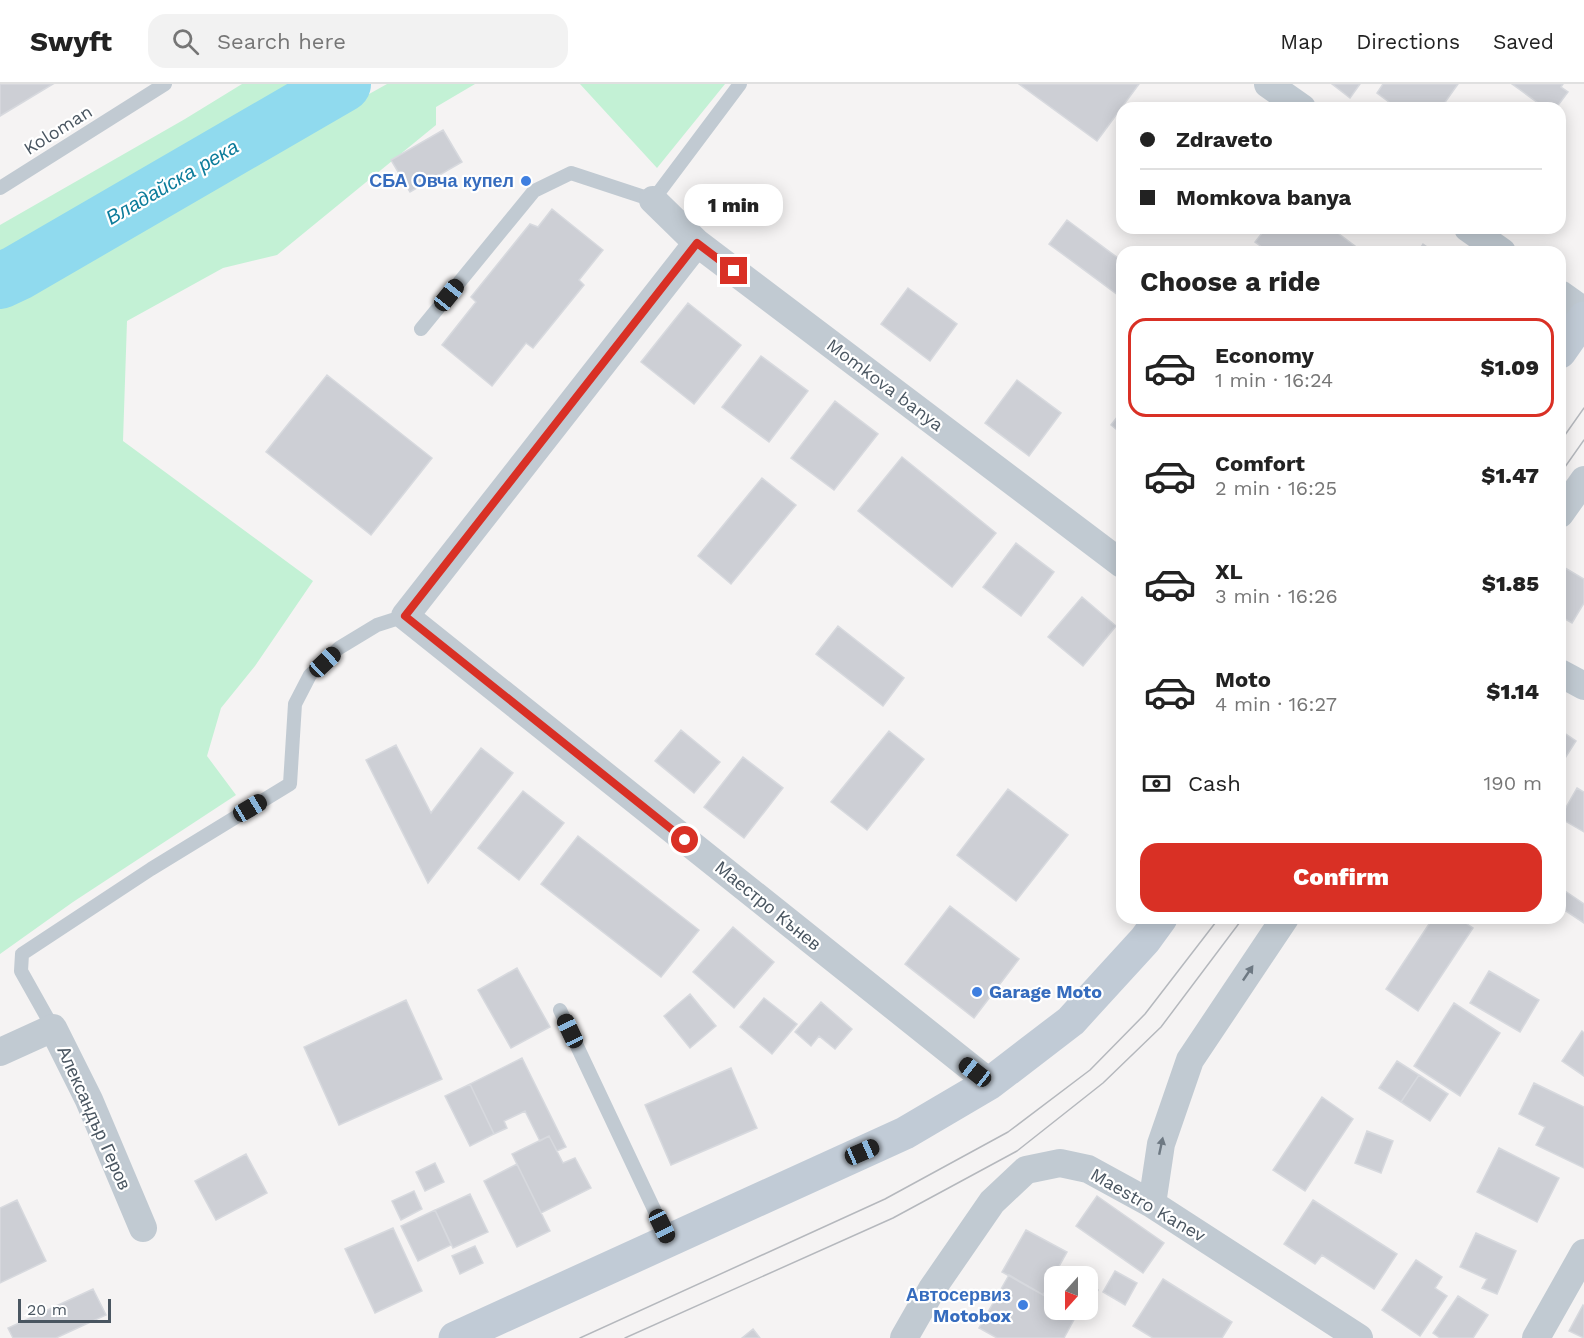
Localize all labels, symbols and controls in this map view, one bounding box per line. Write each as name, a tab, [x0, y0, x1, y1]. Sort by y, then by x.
search box	[148, 14, 568, 68]
text: Swyft	[30, 25, 112, 58]
icon: search	[169, 25, 202, 58]
text: Search here	[217, 29, 346, 54]
text: Map	[1280, 29, 1323, 54]
text: Directions	[1356, 29, 1460, 54]
text: Saved	[1493, 29, 1554, 54]
street label: Koloman	[20, 100, 96, 159]
text: Zdraveto	[1176, 127, 1273, 152]
water label: Владайска река	[101, 134, 243, 230]
place label: СБА Овча купел	[369, 170, 514, 191]
marker: СБА Овча купел	[519, 174, 533, 188]
callout: 1 min	[684, 184, 783, 226]
text: Momkova banya	[1176, 185, 1351, 210]
text: 1 min	[708, 193, 759, 217]
route end	[720, 257, 747, 284]
text: Choose a ride	[1140, 266, 1320, 298]
car	[431, 275, 467, 315]
street label: Momkova banya	[823, 334, 948, 435]
icon: car	[1143, 341, 1197, 395]
text: Economy	[1215, 343, 1314, 368]
text: $1.09	[1481, 355, 1539, 380]
text: 1 min · 16:24	[1215, 368, 1333, 392]
icon: car	[1143, 449, 1197, 503]
text: Comfort	[1215, 451, 1305, 476]
text: $1.47	[1481, 463, 1539, 488]
text: 2 min · 16:25	[1215, 476, 1337, 500]
icon: car	[1143, 557, 1197, 611]
text: XL	[1215, 559, 1243, 584]
text: $1.85	[1482, 571, 1539, 596]
text: 3 min · 16:26	[1215, 584, 1338, 608]
car	[306, 643, 344, 681]
icon: car	[1143, 665, 1197, 719]
text: Moto	[1215, 667, 1271, 692]
text: $1.14	[1486, 679, 1539, 704]
text: 4 min · 16:27	[1215, 692, 1337, 716]
icon: cash	[1140, 767, 1173, 800]
text: Cash	[1188, 771, 1241, 796]
text: 190 m	[1484, 771, 1542, 795]
car	[230, 791, 270, 825]
route start	[671, 826, 698, 853]
button: Confirm	[1140, 843, 1542, 912]
street label: Маестро Кънев	[711, 857, 825, 955]
one-way arrow	[1242, 966, 1254, 982]
place label: Garage Moto	[989, 981, 1102, 1002]
marker: Garage Moto	[970, 985, 984, 999]
car	[554, 1011, 586, 1051]
street label: Александър Геров	[53, 1043, 136, 1193]
car	[955, 1054, 995, 1090]
car	[842, 1136, 882, 1168]
one-way arrow	[1157, 1136, 1166, 1155]
street label: Maestro Kanev	[1087, 1163, 1210, 1246]
car	[646, 1206, 678, 1246]
north arrow	[1044, 1266, 1098, 1320]
map controls	[1044, 1266, 1098, 1320]
place label: Автосервиз Motobox	[906, 1284, 1011, 1326]
scale bar	[18, 1296, 111, 1324]
marker: Автосервиз Motobox	[1016, 1298, 1030, 1312]
text: 20 m	[27, 1300, 67, 1319]

